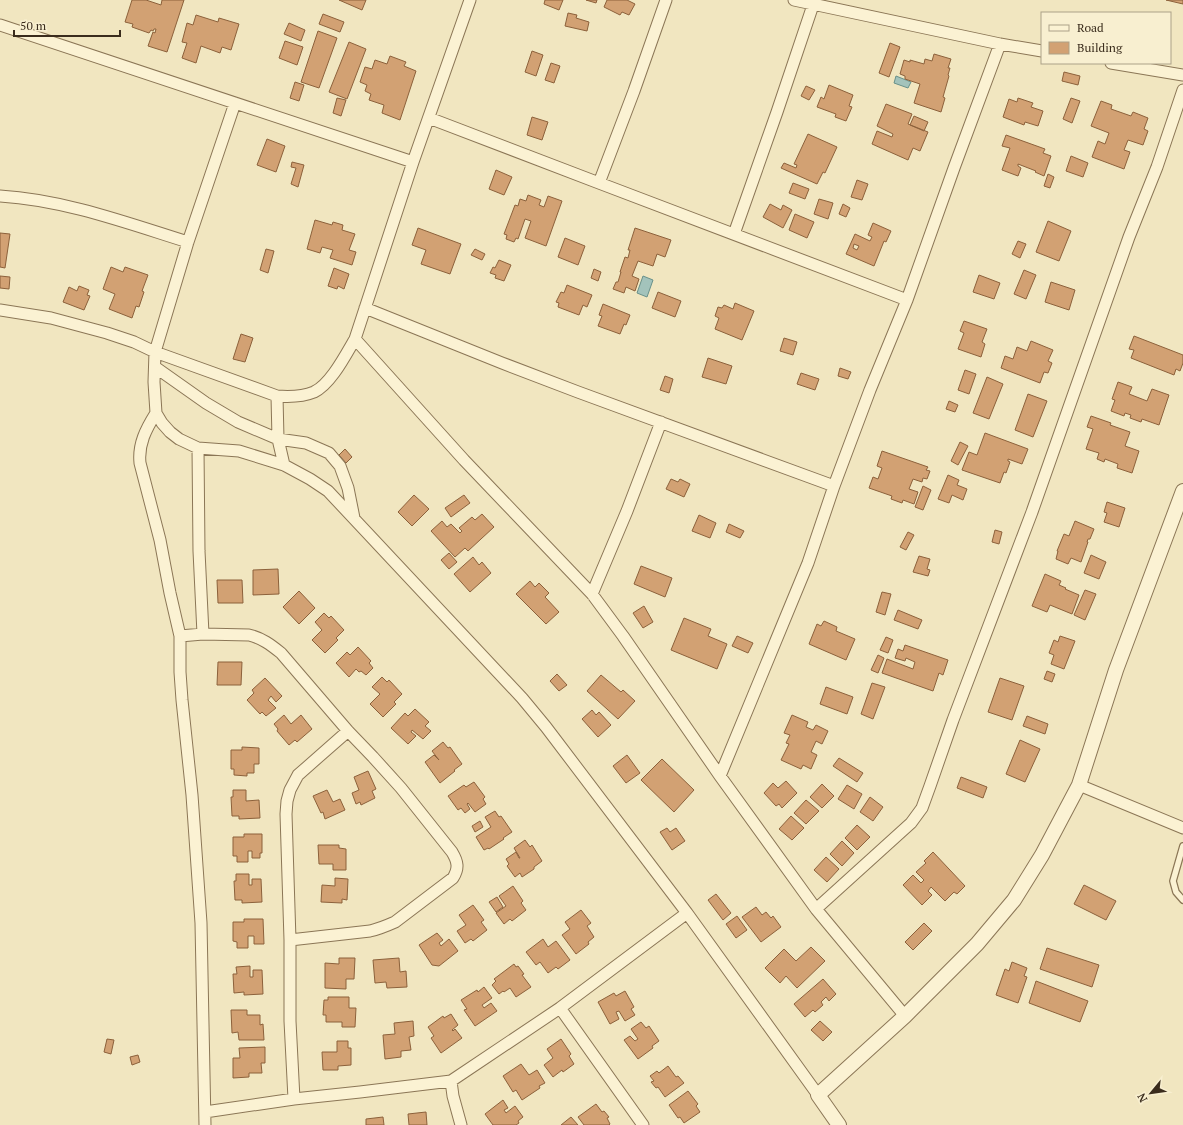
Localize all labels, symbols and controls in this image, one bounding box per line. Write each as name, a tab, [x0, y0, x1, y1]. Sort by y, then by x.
scale bar	[14, 12, 120, 38]
legend	[1041, 12, 1171, 64]
text: 50 m	[20, 18, 47, 33]
text: Road	[1077, 20, 1104, 35]
text: Building	[1077, 40, 1123, 55]
north arrow	[1131, 1073, 1171, 1113]
text: N	[1134, 1090, 1150, 1105]

